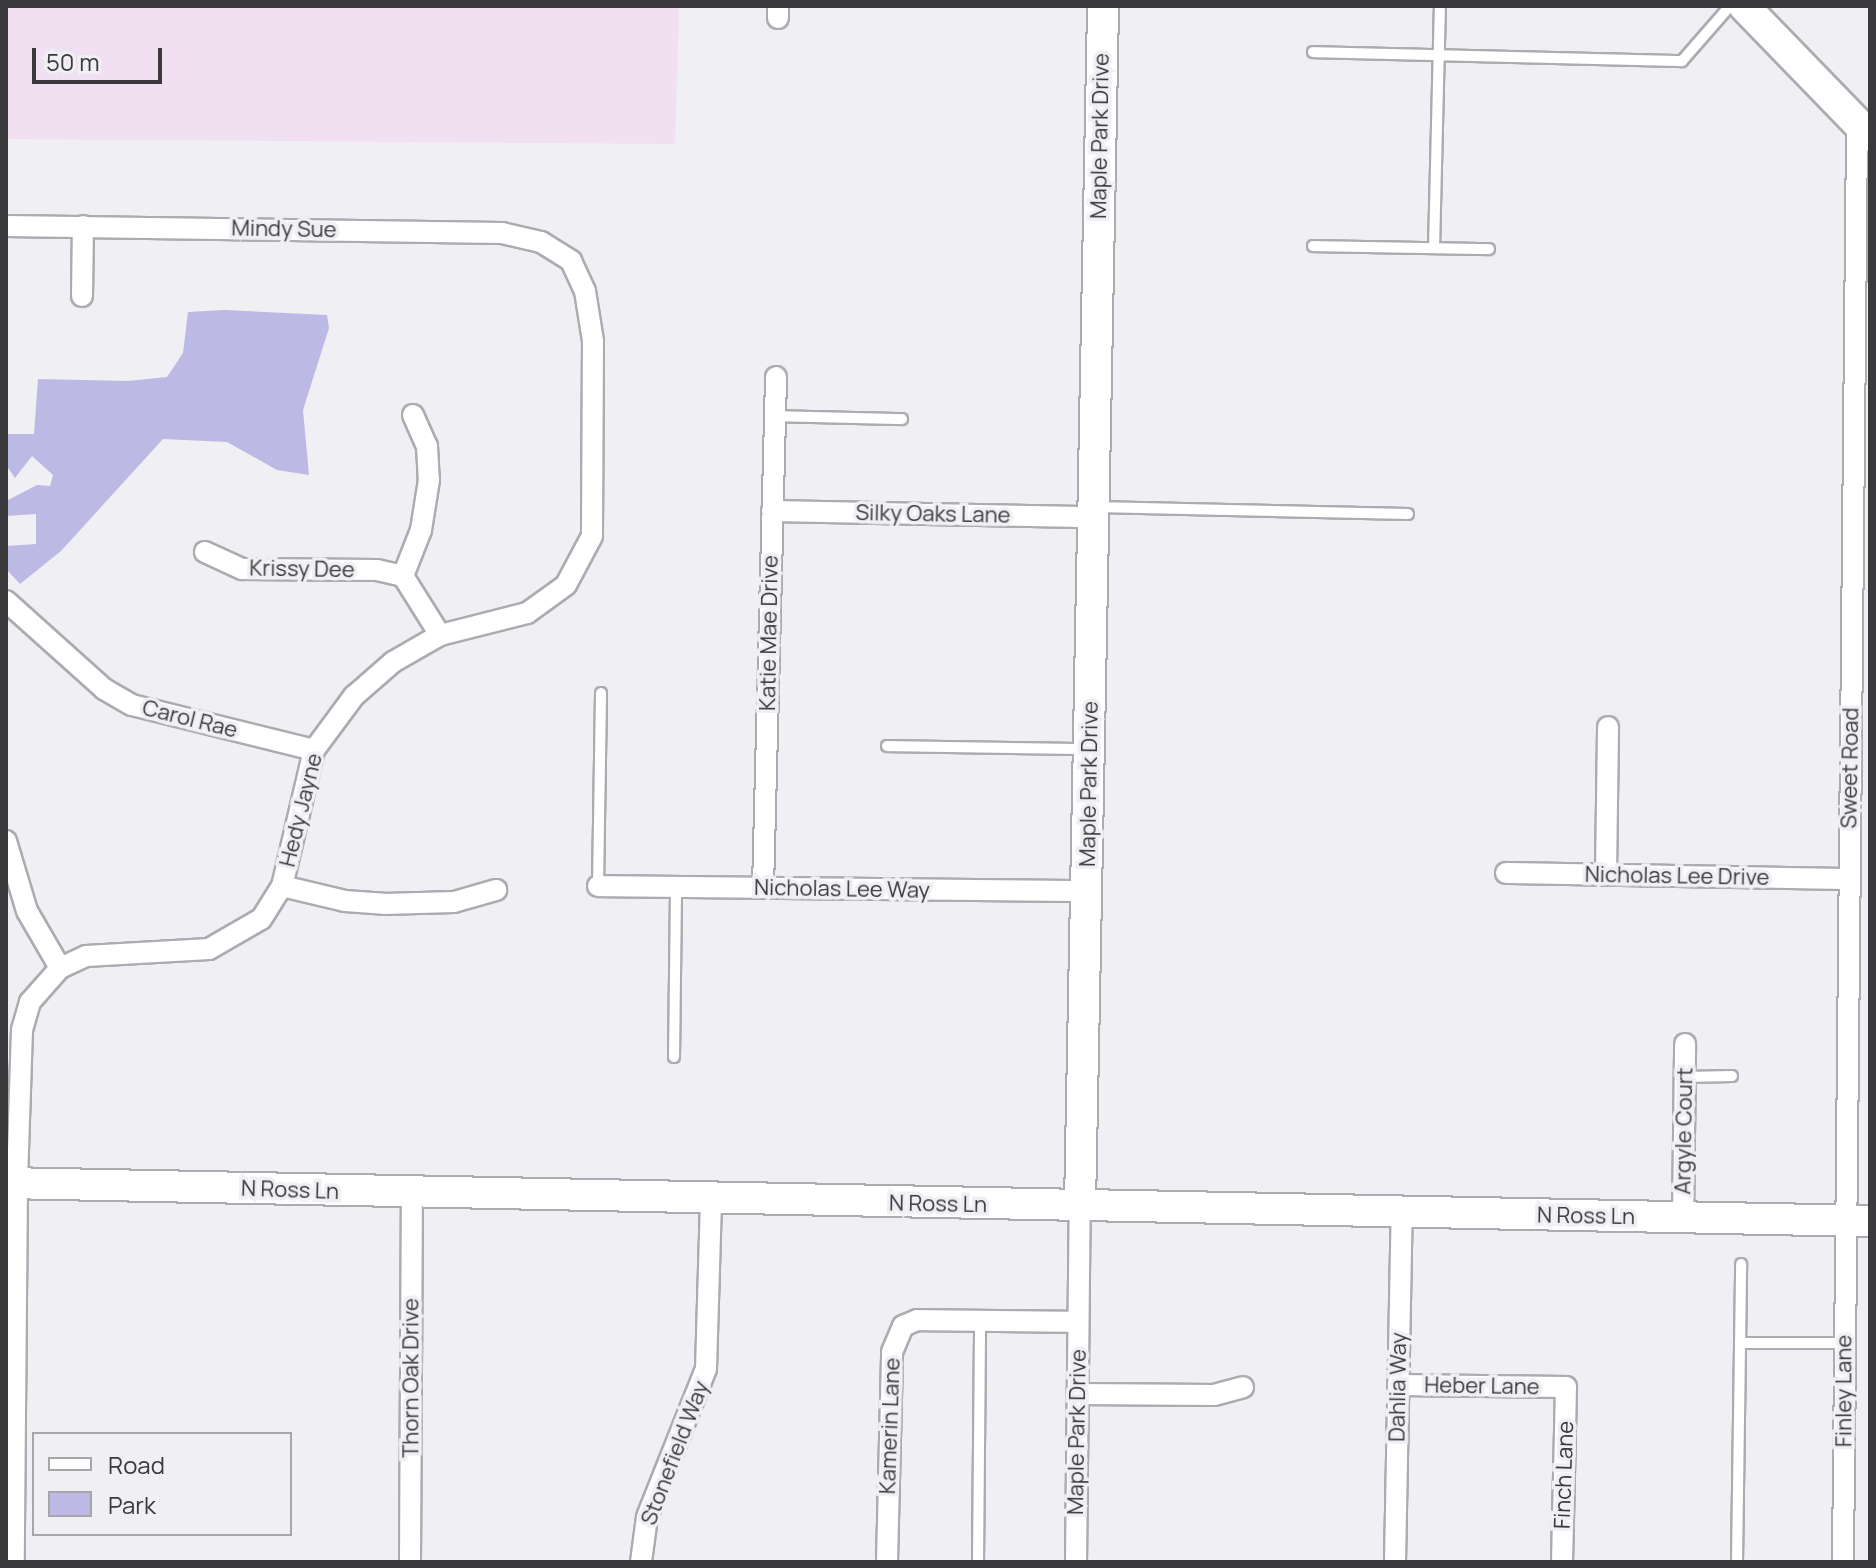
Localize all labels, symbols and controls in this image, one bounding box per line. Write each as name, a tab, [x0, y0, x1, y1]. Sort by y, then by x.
scale bar	[36, 32, 166, 82]
text: 50 m	[46, 45, 100, 78]
street label: Maple Park Drive	[1085, 53, 1115, 219]
street label: Mindy Sue	[231, 215, 337, 243]
street label: Silky Oaks Lane	[855, 499, 1011, 529]
street label: Krissy Dee	[249, 555, 355, 583]
street label: Katie Mae Drive	[754, 555, 784, 711]
street label: Carol Rae	[140, 694, 240, 744]
street label: Maple Park Drive	[1074, 701, 1104, 867]
street label: Sweet Road	[1836, 707, 1864, 829]
street label: Hedy Jayne	[274, 750, 328, 870]
street label: Nicholas Lee Drive	[1585, 861, 1769, 891]
street label: Nicholas Lee Way	[754, 874, 930, 904]
street label: Argyle Court	[1670, 1067, 1698, 1195]
street label: N Ross Ln	[241, 1175, 339, 1205]
street label: N Ross Ln	[889, 1190, 987, 1218]
street label: N Ross Ln	[1537, 1202, 1635, 1230]
street label: Thorn Oak Drive	[398, 1298, 424, 1458]
street label: Dahlia Way	[1384, 1332, 1412, 1442]
street label: Finley Lane	[1831, 1335, 1857, 1447]
street label: Maple Park Drive	[1062, 1349, 1092, 1515]
street label: Kamerin Lane	[874, 1357, 906, 1495]
street label: Heber Lane	[1424, 1372, 1540, 1400]
street label: Stonefield Way	[635, 1377, 715, 1529]
street label: Finch Lane	[1549, 1420, 1579, 1530]
legend	[32, 1432, 292, 1536]
text: Road	[108, 1448, 165, 1481]
text: Park	[108, 1488, 156, 1521]

